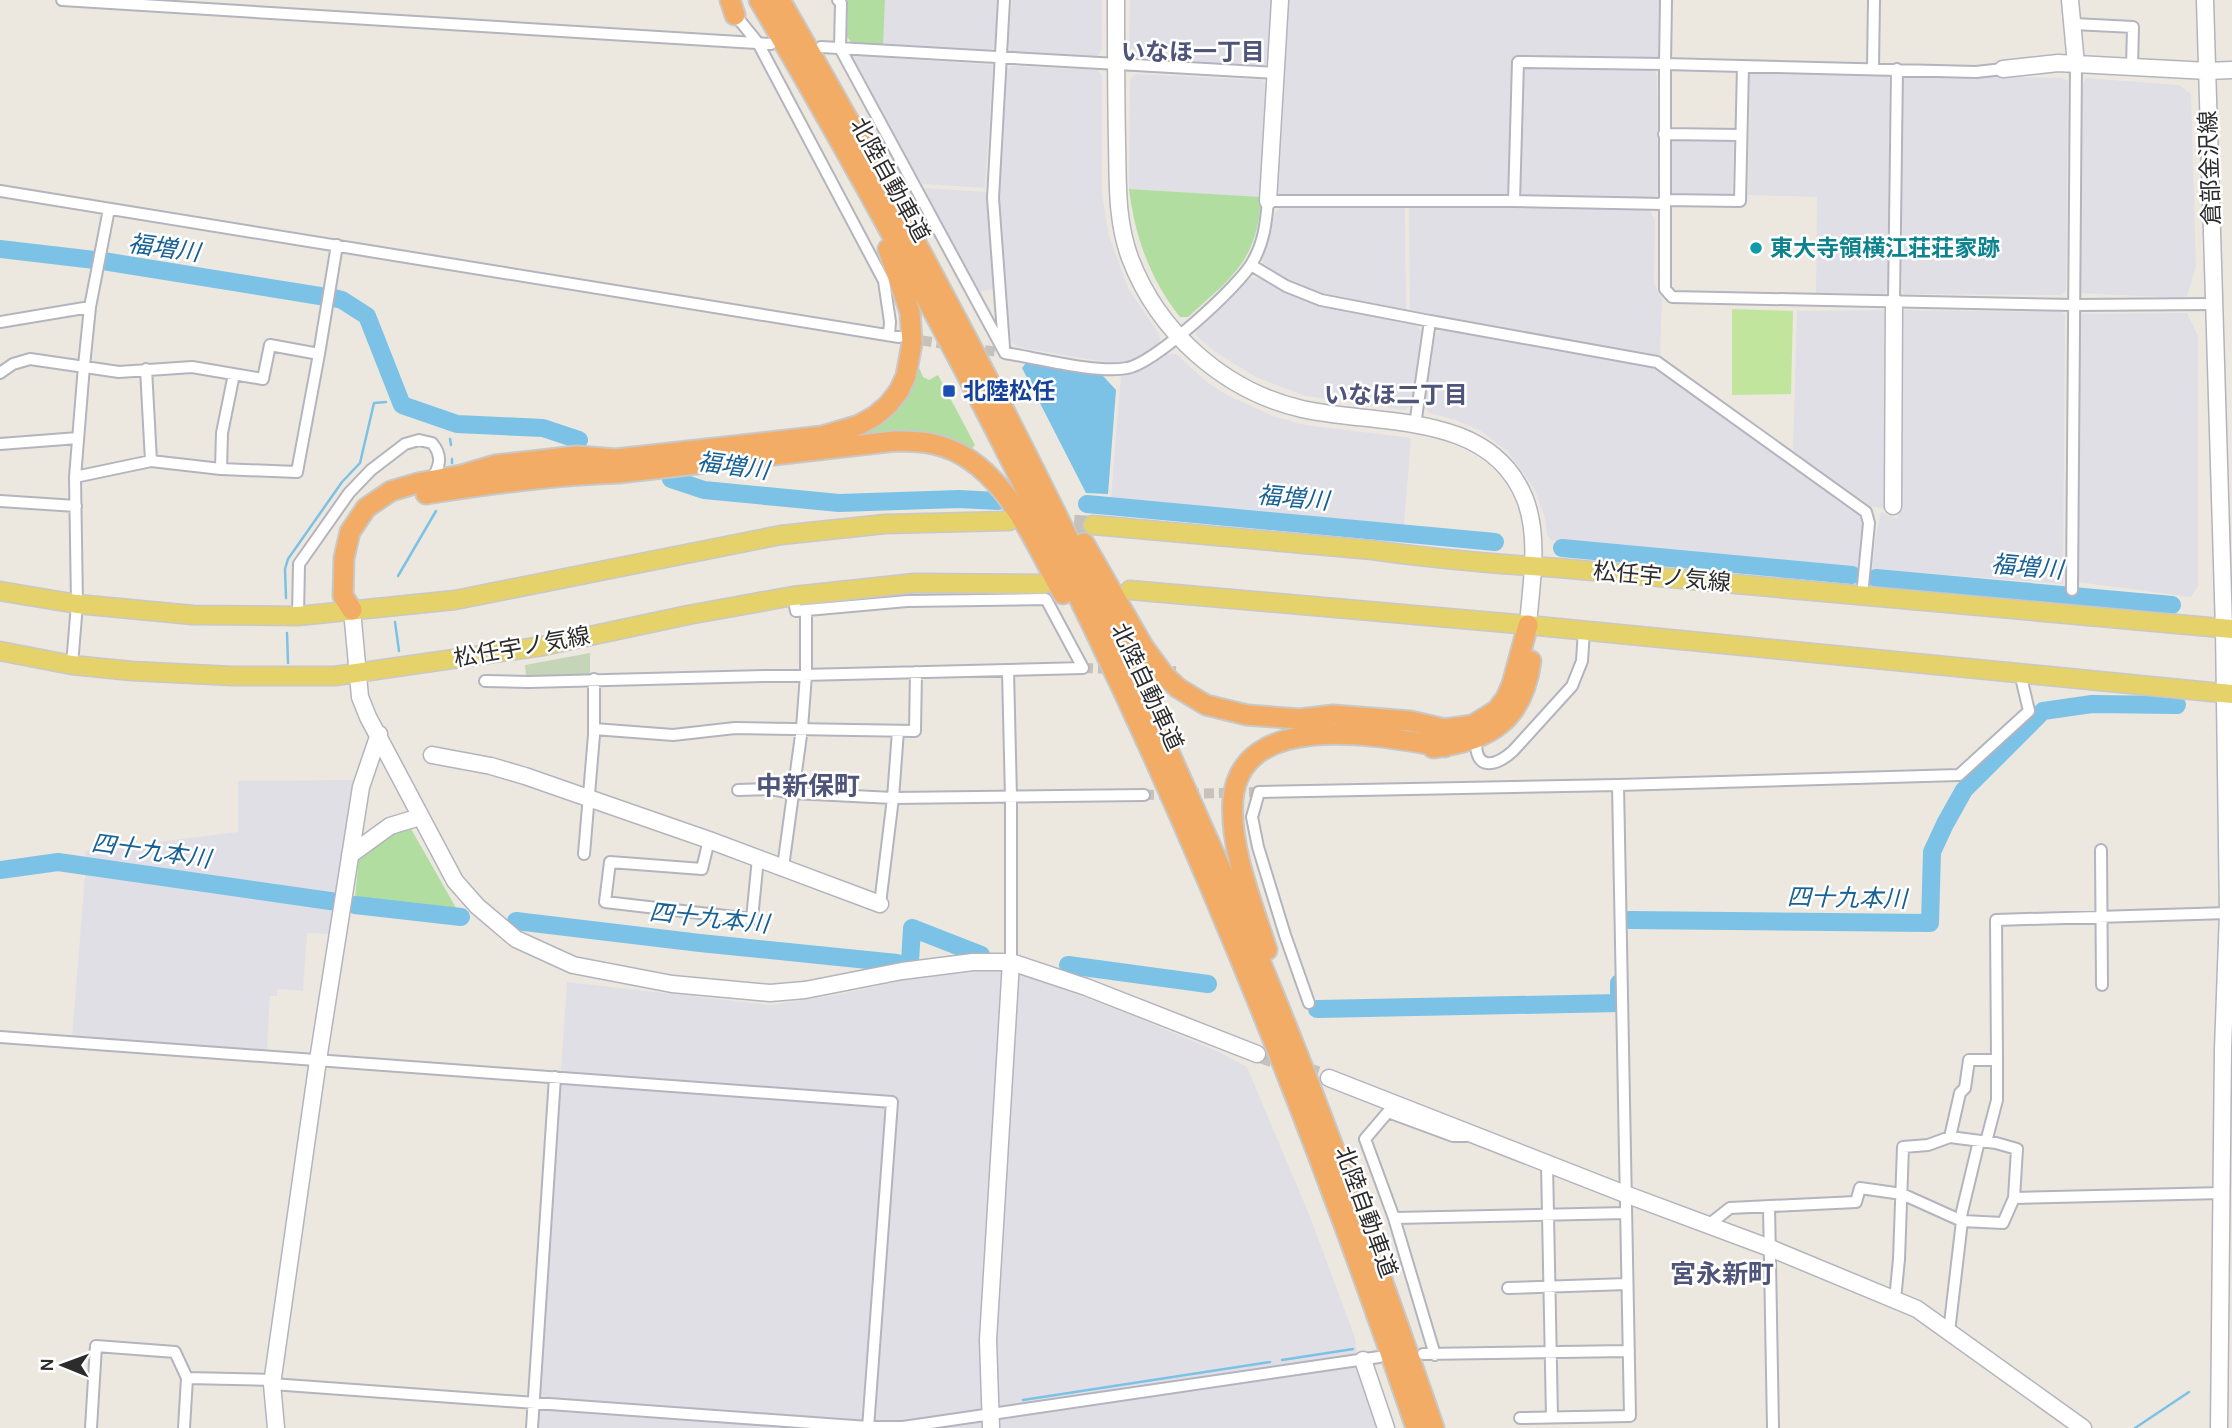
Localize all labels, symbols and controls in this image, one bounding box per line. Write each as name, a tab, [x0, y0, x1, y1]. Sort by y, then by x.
district label: いなほ一丁目	[1121, 38, 1265, 66]
street label: 倉部金沢線	[2195, 110, 2225, 226]
street label: 北陸自動車道	[845, 113, 935, 247]
water label: 福増川	[126, 229, 205, 267]
place label: 東大寺領横江荘荘家跡	[1770, 235, 2000, 262]
marker: 東大寺領横江荘荘家跡	[1748, 240, 1764, 256]
place label: 北陸松任	[963, 378, 1055, 405]
district label: いなほ二丁目	[1324, 381, 1468, 409]
marker: 北陸松任	[941, 383, 957, 399]
water label: 福増川	[695, 447, 774, 485]
water label: 福増川	[1256, 481, 1333, 515]
water label: 福増川	[1990, 550, 2067, 584]
street label: 松任宇ノ気線	[1592, 558, 1732, 596]
street label: 北陸自動車道	[1106, 619, 1188, 755]
street label: 松任宇ノ気線	[452, 622, 592, 672]
district label: 中新保町	[756, 771, 860, 802]
water label: 四十九本川	[90, 829, 215, 874]
water label: 四十九本川	[1787, 883, 1910, 913]
water label: 四十九本川	[648, 898, 773, 939]
street label: 北陸自動車道	[1330, 1143, 1402, 1281]
district label: 宮永新町	[1670, 1259, 1774, 1290]
north arrow	[28, 1330, 98, 1400]
text: N	[36, 1358, 58, 1372]

